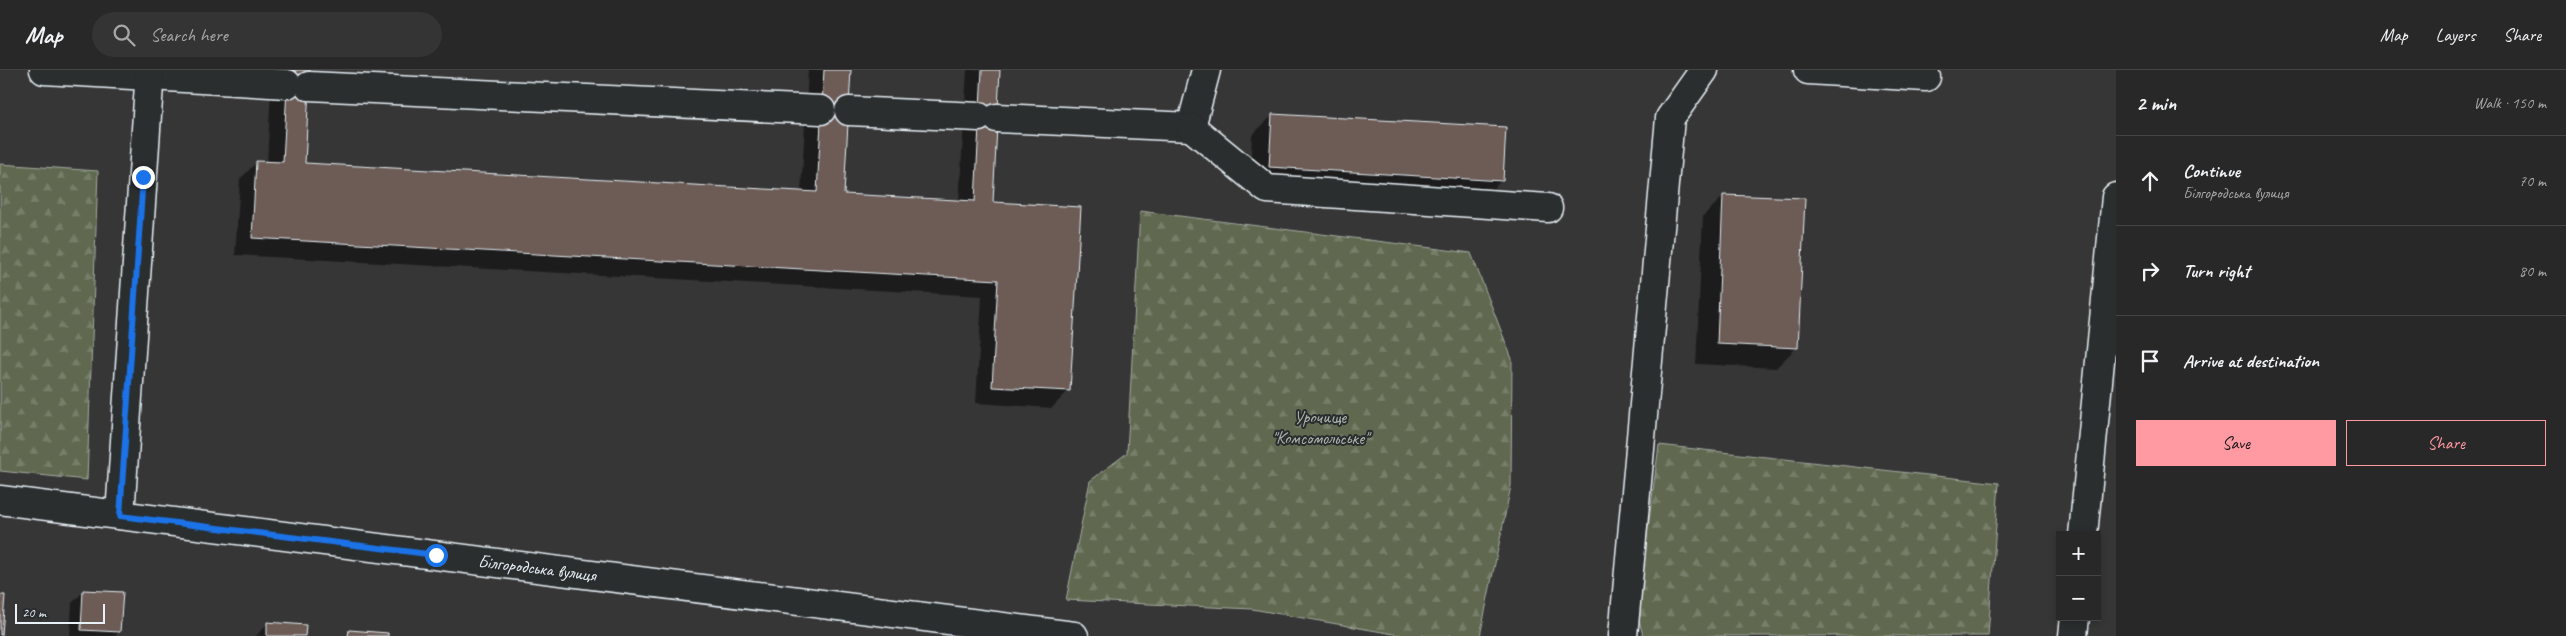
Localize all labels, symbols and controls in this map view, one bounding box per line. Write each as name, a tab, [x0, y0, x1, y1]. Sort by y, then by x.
search box	[92, 12, 442, 57]
text: Map	[25, 20, 62, 50]
icon: search	[110, 21, 138, 49]
text: Search here	[150, 23, 228, 47]
text: Map	[2380, 24, 2408, 46]
text: Layers	[2436, 24, 2475, 46]
text: Share	[2503, 24, 2541, 46]
text: 2 min	[2136, 90, 2176, 116]
text: Walk · 150 m	[2474, 93, 2546, 113]
text: Continue	[2183, 159, 2240, 183]
route end	[132, 166, 155, 189]
icon: ahead	[2136, 167, 2164, 195]
text: 70 m	[2519, 171, 2546, 191]
text: Білгородська вулиця	[2183, 183, 2288, 203]
icon: right	[2136, 257, 2164, 285]
text: Turn right	[2183, 259, 2250, 283]
text: 80 m	[2519, 261, 2546, 281]
icon: arrive	[2136, 347, 2164, 375]
text: Arrive at destination	[2183, 349, 2319, 373]
park label: Урочище "Комсомольське"	[1272, 406, 1372, 449]
button: Save	[2136, 420, 2336, 466]
button: Share	[2346, 420, 2546, 466]
map controls	[2056, 531, 2101, 621]
button: +	[2056, 531, 2101, 576]
route start	[425, 544, 448, 567]
street label: Білгородська вулиця	[477, 550, 599, 586]
button: −	[2056, 576, 2101, 621]
scale bar	[15, 601, 105, 624]
text: 20 m	[22, 604, 46, 621]

